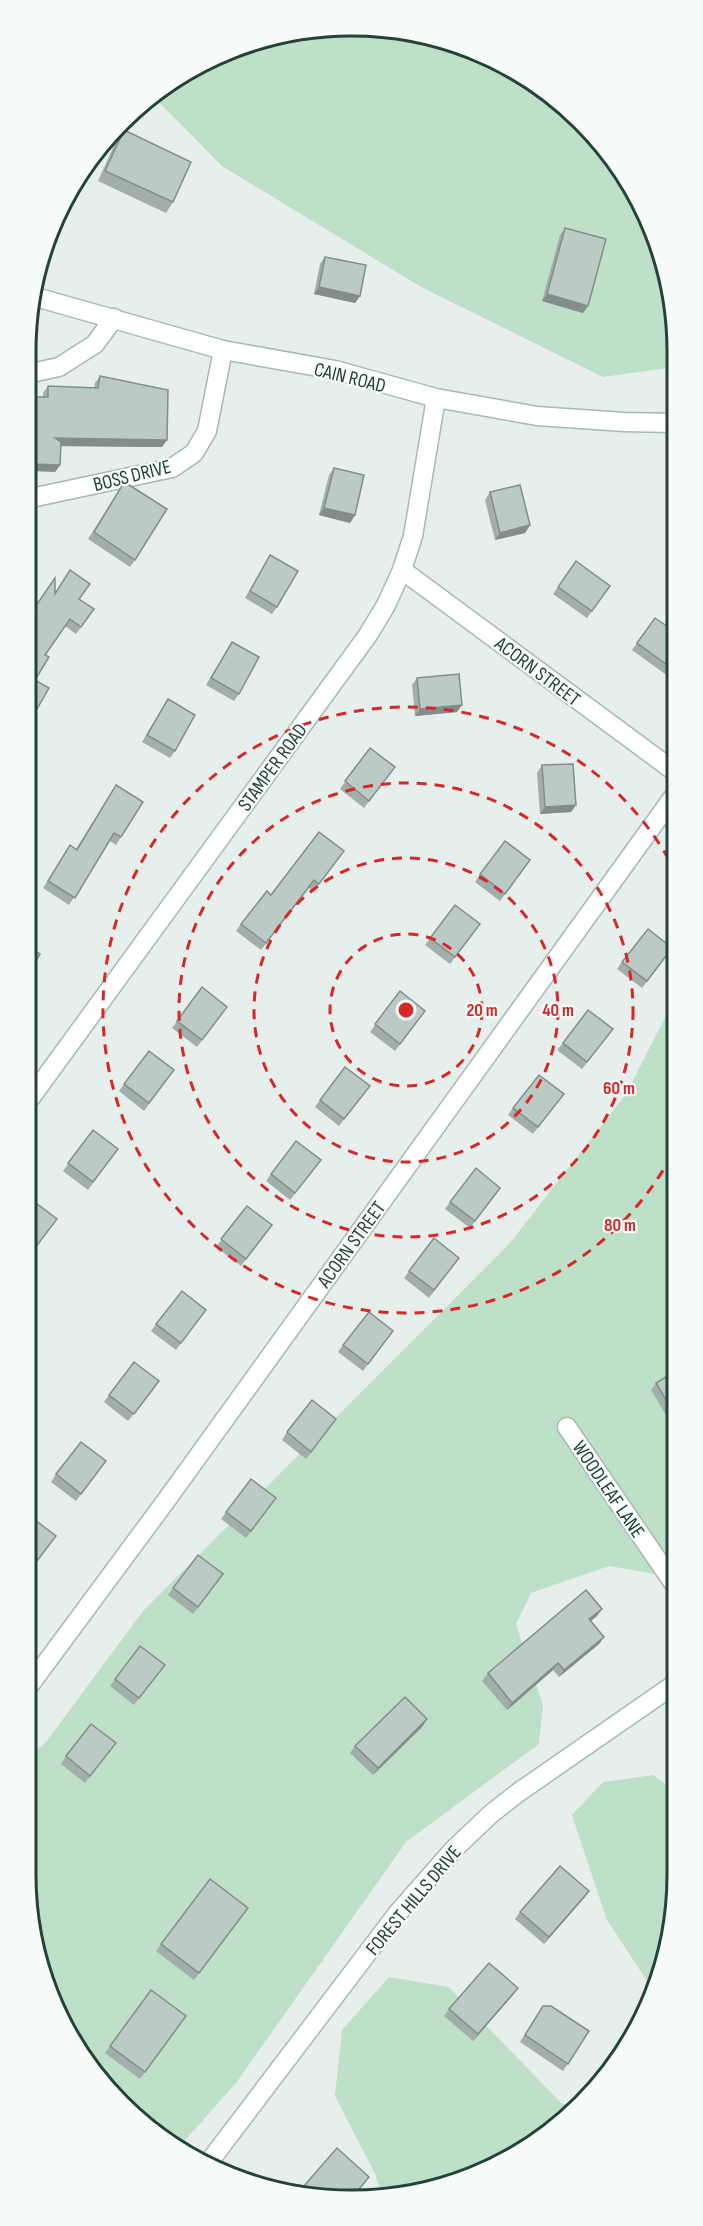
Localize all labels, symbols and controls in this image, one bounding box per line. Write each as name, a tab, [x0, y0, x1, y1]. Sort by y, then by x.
street label: CAIN ROAD	[311, 358, 388, 398]
street label: BOSS DRIVE	[91, 455, 173, 497]
street label: ACORN STREET	[489, 631, 585, 712]
street label: STAMPER ROAD	[233, 719, 313, 816]
centre of rings	[396, 1000, 416, 1020]
text: 20 m	[466, 1000, 498, 1021]
text: 40 m	[542, 1000, 574, 1021]
text: 60 m	[603, 1078, 635, 1099]
street label: ACORN STREET	[312, 1197, 391, 1293]
text: 80 m	[604, 1215, 636, 1236]
street label: WOODLEAF LANE	[567, 1436, 649, 1543]
street label: FOREST HILLS DRIVE	[361, 1841, 467, 1960]

